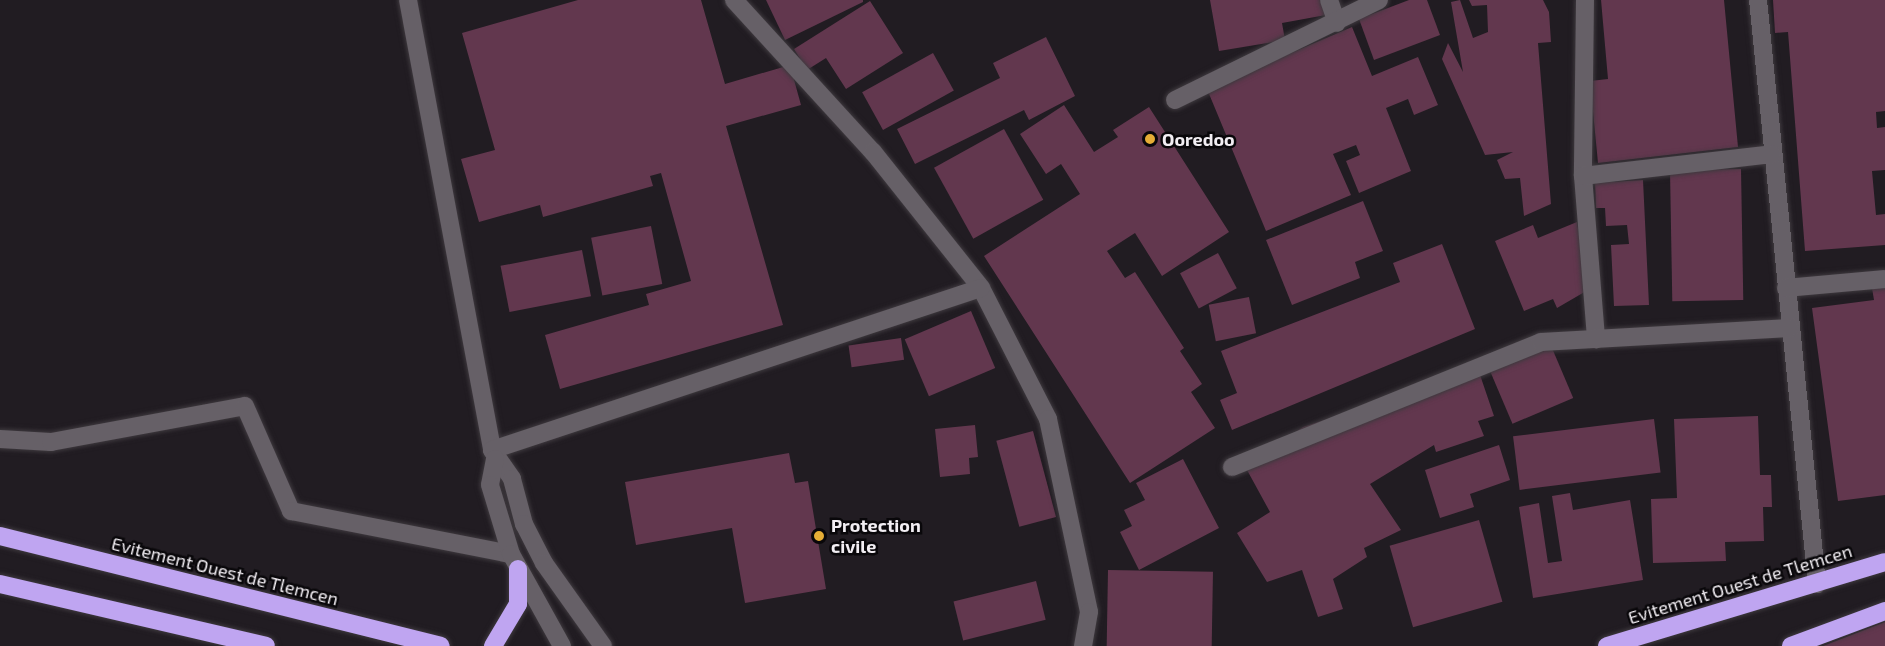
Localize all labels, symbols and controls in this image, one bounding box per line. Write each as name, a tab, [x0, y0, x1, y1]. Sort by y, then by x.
place label: Ooredoo	[1162, 128, 1235, 150]
marker: Ooredoo	[1143, 132, 1157, 146]
place label: Protection civile	[831, 515, 921, 558]
marker: Protection civile	[812, 529, 826, 543]
street label: Evitement Ouest de Tlemcen	[109, 532, 341, 610]
street label: Evitement Ouest de Tlemcen	[1625, 540, 1855, 628]

